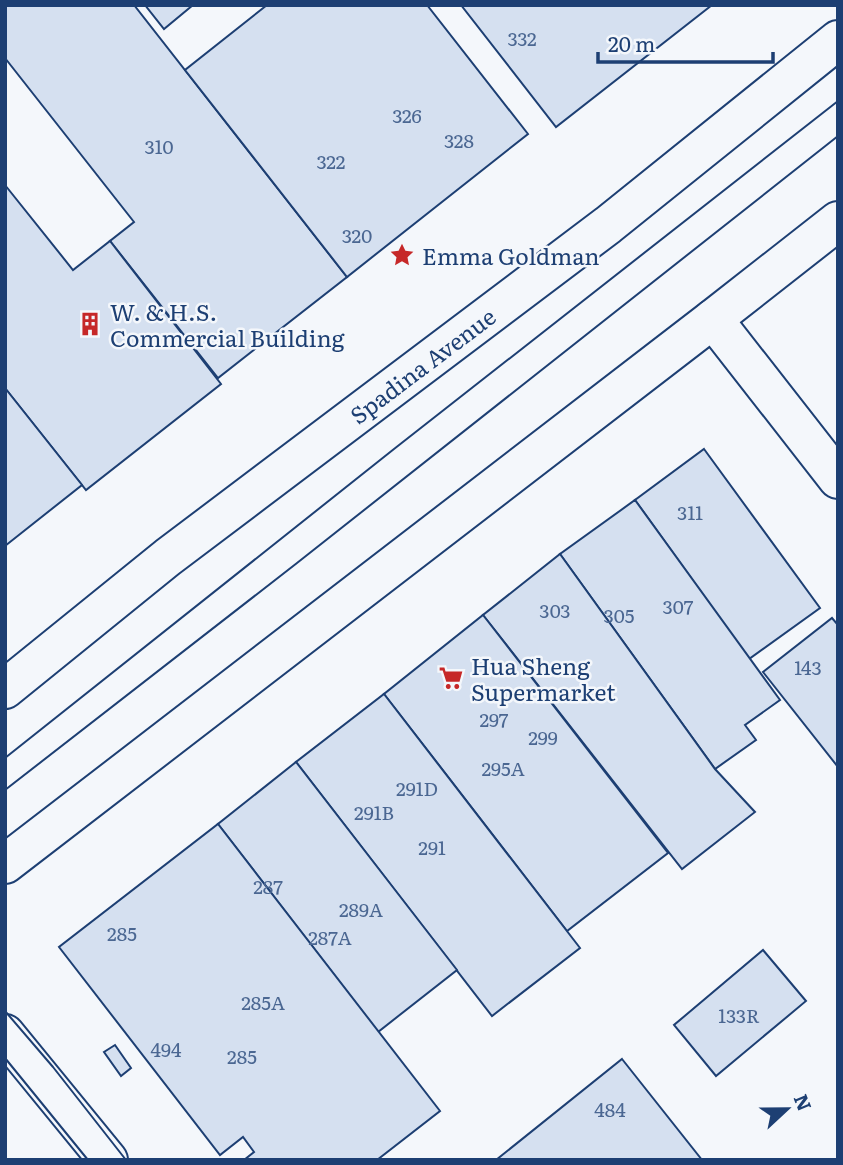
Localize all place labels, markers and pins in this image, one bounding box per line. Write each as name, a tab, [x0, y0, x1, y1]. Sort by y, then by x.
place label: Emma Goldman	[422, 238, 600, 272]
place icon: Emma Goldman	[388, 241, 416, 269]
place label: W. & H.S. Commercial Building	[110, 294, 345, 354]
building icon: W. & H.S. Commercial Building	[76, 310, 104, 338]
place label: Hua Sheng Supermarket	[471, 648, 616, 708]
supermarket icon: Hua Sheng Supermarket	[437, 664, 465, 692]

